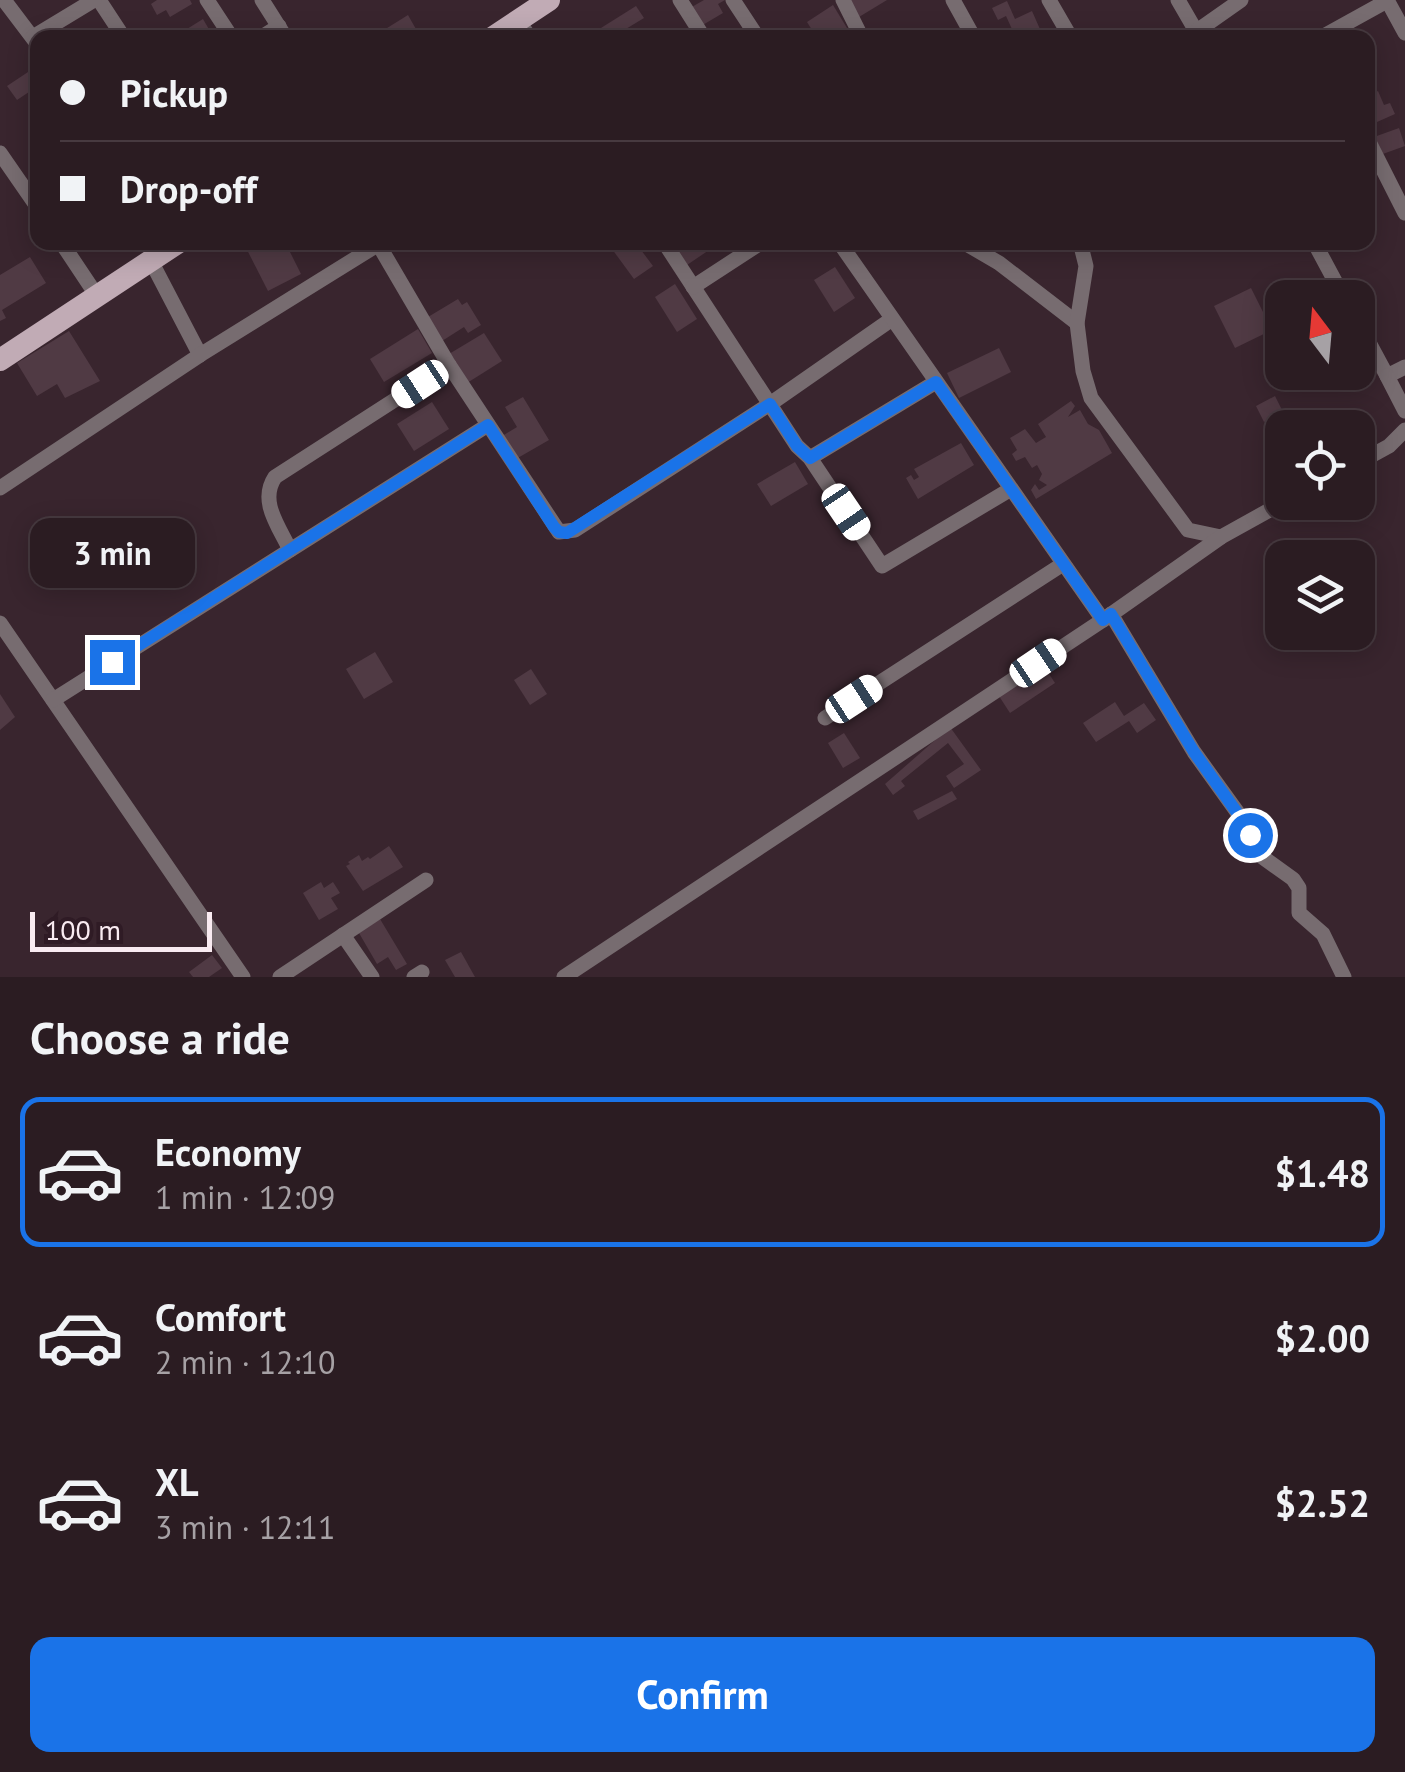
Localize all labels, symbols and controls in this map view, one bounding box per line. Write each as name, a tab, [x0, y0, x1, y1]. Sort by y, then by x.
text: Pickup	[120, 68, 228, 117]
text: Drop-off	[120, 164, 257, 213]
north arrow	[1265, 280, 1375, 390]
map controls	[1265, 280, 1375, 650]
car	[387, 355, 453, 413]
button: locate	[1265, 410, 1375, 520]
car	[817, 479, 875, 545]
callout: 3 min	[29, 517, 194, 587]
text: 3 min	[73, 532, 152, 574]
button: layers	[1265, 540, 1375, 650]
car	[1005, 634, 1071, 692]
route end	[90, 640, 135, 685]
car	[821, 670, 887, 728]
route start	[1228, 813, 1273, 858]
scale bar	[30, 907, 212, 951]
text: 100 m	[45, 911, 121, 948]
text: Choose a ride	[30, 1008, 290, 1066]
icon: car	[35, 1127, 125, 1217]
text: Economy	[155, 1127, 301, 1176]
text: $1.48	[1274, 1148, 1370, 1197]
text: 1 min · 12:09	[155, 1176, 335, 1218]
icon: car	[35, 1292, 125, 1382]
text: Comfort	[155, 1292, 286, 1341]
text: $2.00	[1274, 1313, 1370, 1362]
text: 2 min · 12:10	[155, 1341, 335, 1383]
icon: car	[35, 1457, 125, 1547]
text: XL	[155, 1457, 199, 1506]
text: $2.52	[1274, 1478, 1370, 1527]
text: 3 min · 12:11	[155, 1506, 335, 1548]
button: Confirm	[30, 1637, 1375, 1752]

